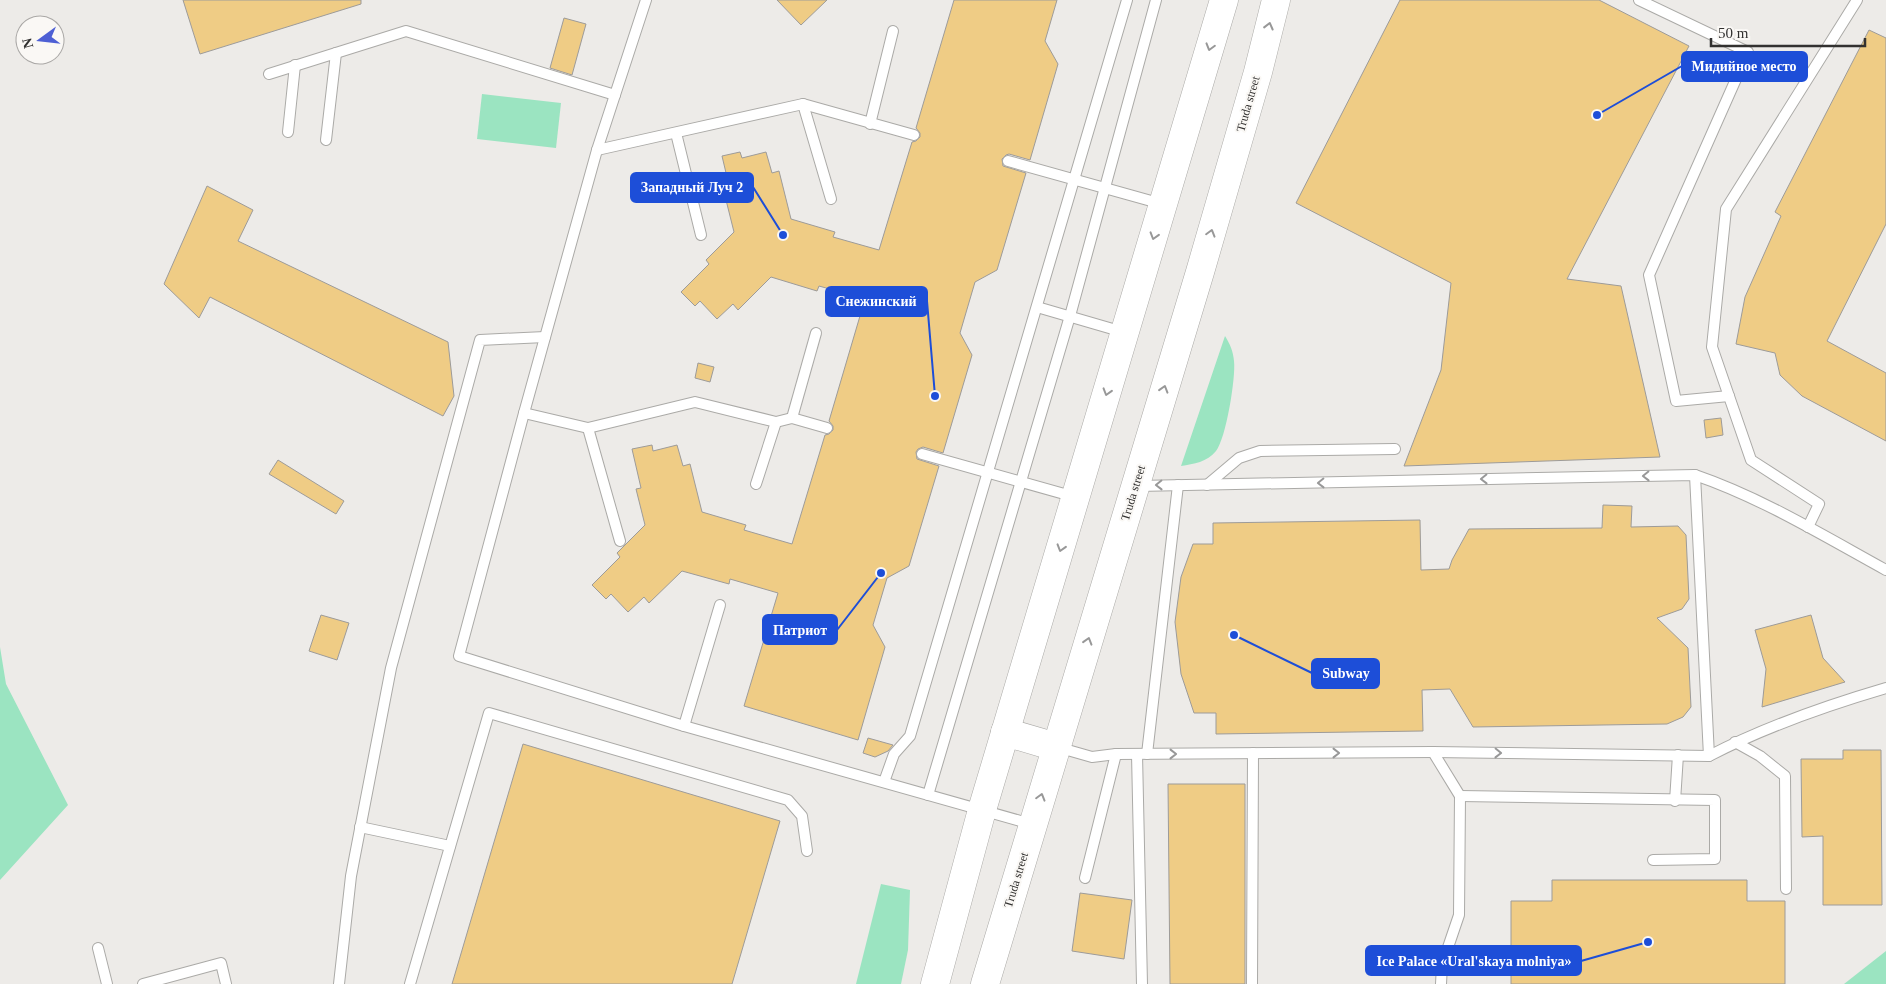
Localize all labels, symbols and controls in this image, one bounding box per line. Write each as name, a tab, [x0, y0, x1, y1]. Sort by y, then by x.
north arrow	[15, 15, 65, 65]
scale bar	[1711, 15, 1865, 47]
one-way arrow	[1264, 23, 1274, 31]
text: 50 m	[1718, 25, 1749, 41]
text: N	[19, 36, 36, 50]
one-way arrow	[1205, 42, 1215, 50]
callout: Мидийное место	[1682, 52, 1807, 81]
text: Мидийное место	[1691, 59, 1797, 74]
street label: Truda street	[1233, 74, 1263, 133]
callout: Западный Луч 2	[631, 173, 753, 202]
text: Западный Луч 2	[641, 180, 743, 195]
one-way arrow	[1206, 230, 1216, 238]
one-way arrow	[1149, 231, 1159, 240]
callout: Снежинский	[826, 287, 927, 316]
text: Снежинский	[835, 294, 917, 309]
one-way arrow	[1159, 385, 1169, 393]
one-way arrow	[1103, 387, 1113, 395]
street label: Truda street	[1118, 463, 1148, 522]
one-way arrow	[1642, 471, 1650, 481]
one-way arrow	[1480, 474, 1488, 485]
one-way arrow	[1317, 477, 1325, 488]
one-way arrow	[1155, 480, 1162, 490]
one-way arrow	[1056, 543, 1066, 551]
callout: Патриот	[763, 615, 837, 644]
text: Патриот	[773, 623, 827, 638]
one-way arrow	[1082, 638, 1092, 646]
callout: Subway	[1312, 659, 1379, 688]
text: Subway	[1322, 666, 1370, 681]
one-way arrow	[1332, 748, 1340, 758]
one-way arrow	[1495, 748, 1503, 758]
one-way arrow	[1170, 749, 1178, 759]
one-way arrow	[1036, 793, 1046, 801]
street label: Truda street	[1001, 850, 1031, 909]
callout: Ice Palace «Ural'skaya molniya»	[1366, 946, 1581, 975]
text: Ice Palace «Ural'skaya molniya»	[1377, 954, 1571, 969]

